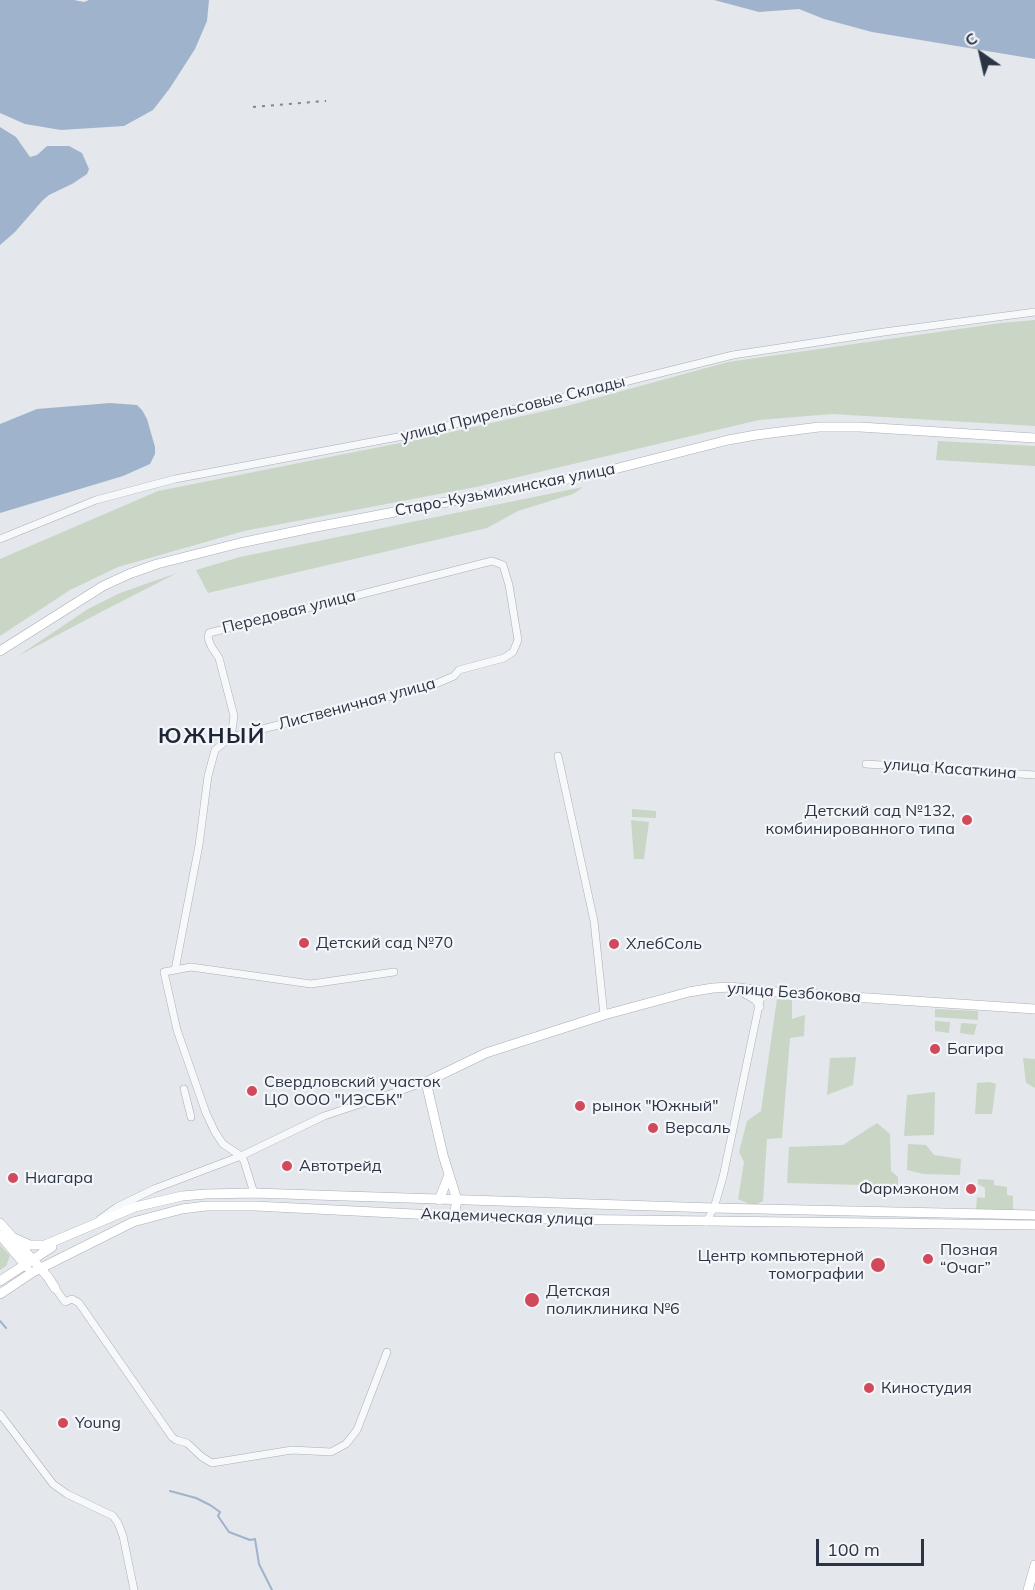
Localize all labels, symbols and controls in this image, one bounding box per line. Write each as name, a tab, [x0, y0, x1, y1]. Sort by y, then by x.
north arrow	[951, 24, 1011, 84]
text: С	[961, 28, 981, 50]
street label: улица Прирельсовые Склады	[399, 372, 627, 446]
street label: Старо-Кузьмихинская улица	[393, 459, 617, 521]
street label: Передовая улица	[220, 586, 358, 638]
street label: Лиственичная улица	[276, 674, 438, 734]
district label: ЮЖНЫЙ	[158, 723, 266, 749]
street label: улица Касаткина	[883, 755, 1017, 783]
place label: Детский сад №132, комбинированного типа	[766, 801, 955, 839]
marker: Детский сад №132, комбинированного типа	[960, 813, 974, 827]
place label: Детский сад №70	[316, 933, 453, 953]
place label: ХлебСоль	[626, 934, 702, 954]
marker: Детский сад №70	[297, 936, 311, 950]
marker: ХлебСоль	[607, 937, 621, 951]
street label: улица Безбокова	[727, 979, 861, 1007]
place label: Багира	[947, 1039, 1004, 1059]
marker: Багира	[928, 1042, 942, 1056]
place label: Свердловский участок ЦО ООО "ИЭСБК"	[264, 1072, 440, 1110]
marker: Свердловский участок ЦО ООО "ИЭСБК"	[245, 1084, 259, 1098]
place label: рынок "Южный"	[592, 1096, 718, 1116]
marker: рынок "Южный"	[573, 1099, 587, 1113]
place label: Версаль	[665, 1118, 731, 1138]
marker: Версаль	[646, 1121, 660, 1135]
place label: Автотрейд	[299, 1156, 382, 1176]
marker: Автотрейд	[280, 1159, 294, 1173]
place label: Ниагара	[25, 1168, 93, 1188]
marker: Ниагара	[6, 1171, 20, 1185]
place label: Фармэконом	[859, 1179, 959, 1199]
marker: Фармэконом	[964, 1182, 978, 1196]
street label: Академическая улица	[420, 1204, 594, 1230]
place label: Позная “Очаг”	[940, 1240, 998, 1278]
place label: Центр компьютерной томографии	[698, 1246, 864, 1284]
marker: Позная “Очаг”	[921, 1252, 935, 1266]
marker: Центр компьютерной томографии	[869, 1256, 887, 1274]
place label: Детская поликлиника №6	[546, 1281, 680, 1319]
marker: Детская поликлиника №6	[523, 1291, 541, 1309]
place label: Киностудия	[881, 1378, 972, 1398]
marker: Киностудия	[862, 1381, 876, 1395]
place label: Young	[75, 1413, 121, 1433]
marker: Young	[56, 1416, 70, 1430]
scale bar	[819, 1527, 927, 1565]
text: 100 m	[827, 1538, 880, 1561]

